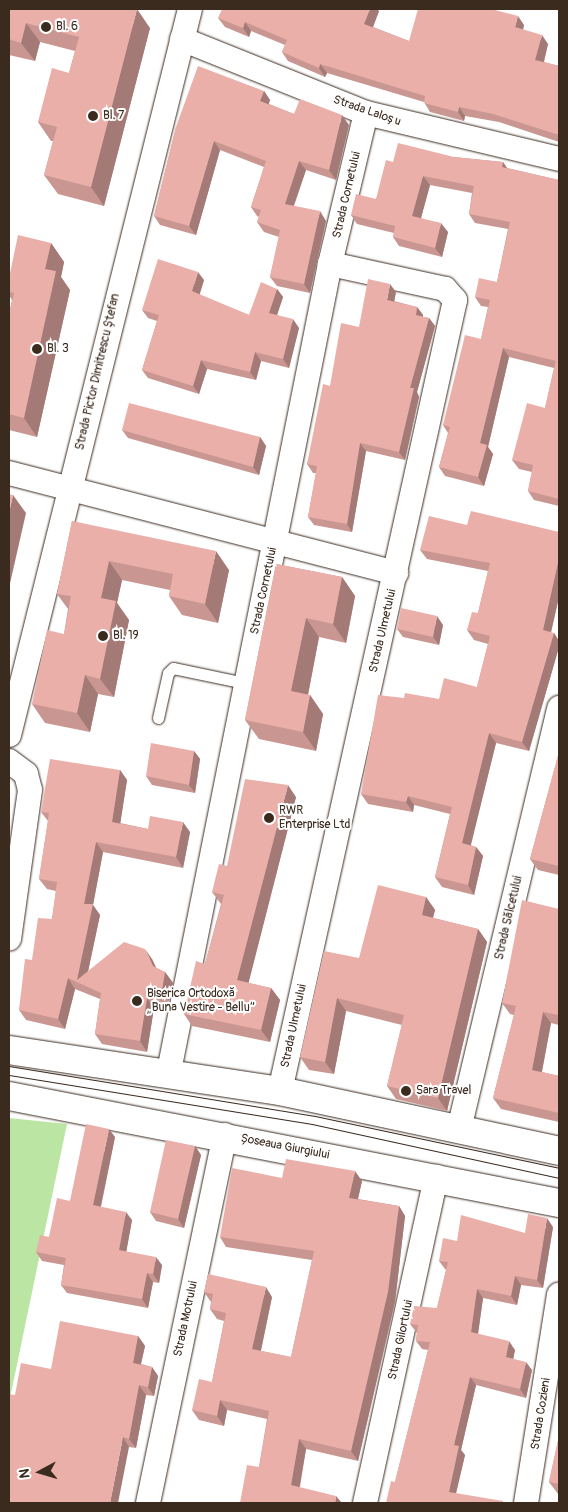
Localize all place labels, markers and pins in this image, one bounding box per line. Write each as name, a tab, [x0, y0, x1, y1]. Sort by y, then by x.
place label: Bl. 6	[56, 20, 78, 34]
marker: Bl. 6	[40, 21, 52, 33]
place label: Bl. 7	[103, 109, 124, 123]
marker: Bl. 7	[87, 110, 99, 122]
place label: Bl. 3	[47, 342, 69, 356]
marker: Bl. 3	[31, 343, 43, 355]
place label: Bl. 19	[113, 629, 139, 643]
marker: Bl. 19	[97, 630, 109, 642]
place label: RWR Enterprise Ltd	[279, 804, 350, 832]
marker: RWR Enterprise Ltd	[263, 812, 275, 824]
place label: Biserica Ortodoxă „Buna Vestire - Bellu”	[147, 987, 255, 1015]
marker: Biserica Ortodoxă „Buna Vestire - Bellu”	[131, 995, 143, 1007]
place label: Sara Travel	[416, 1084, 471, 1098]
marker: Sara Travel	[400, 1085, 412, 1097]

